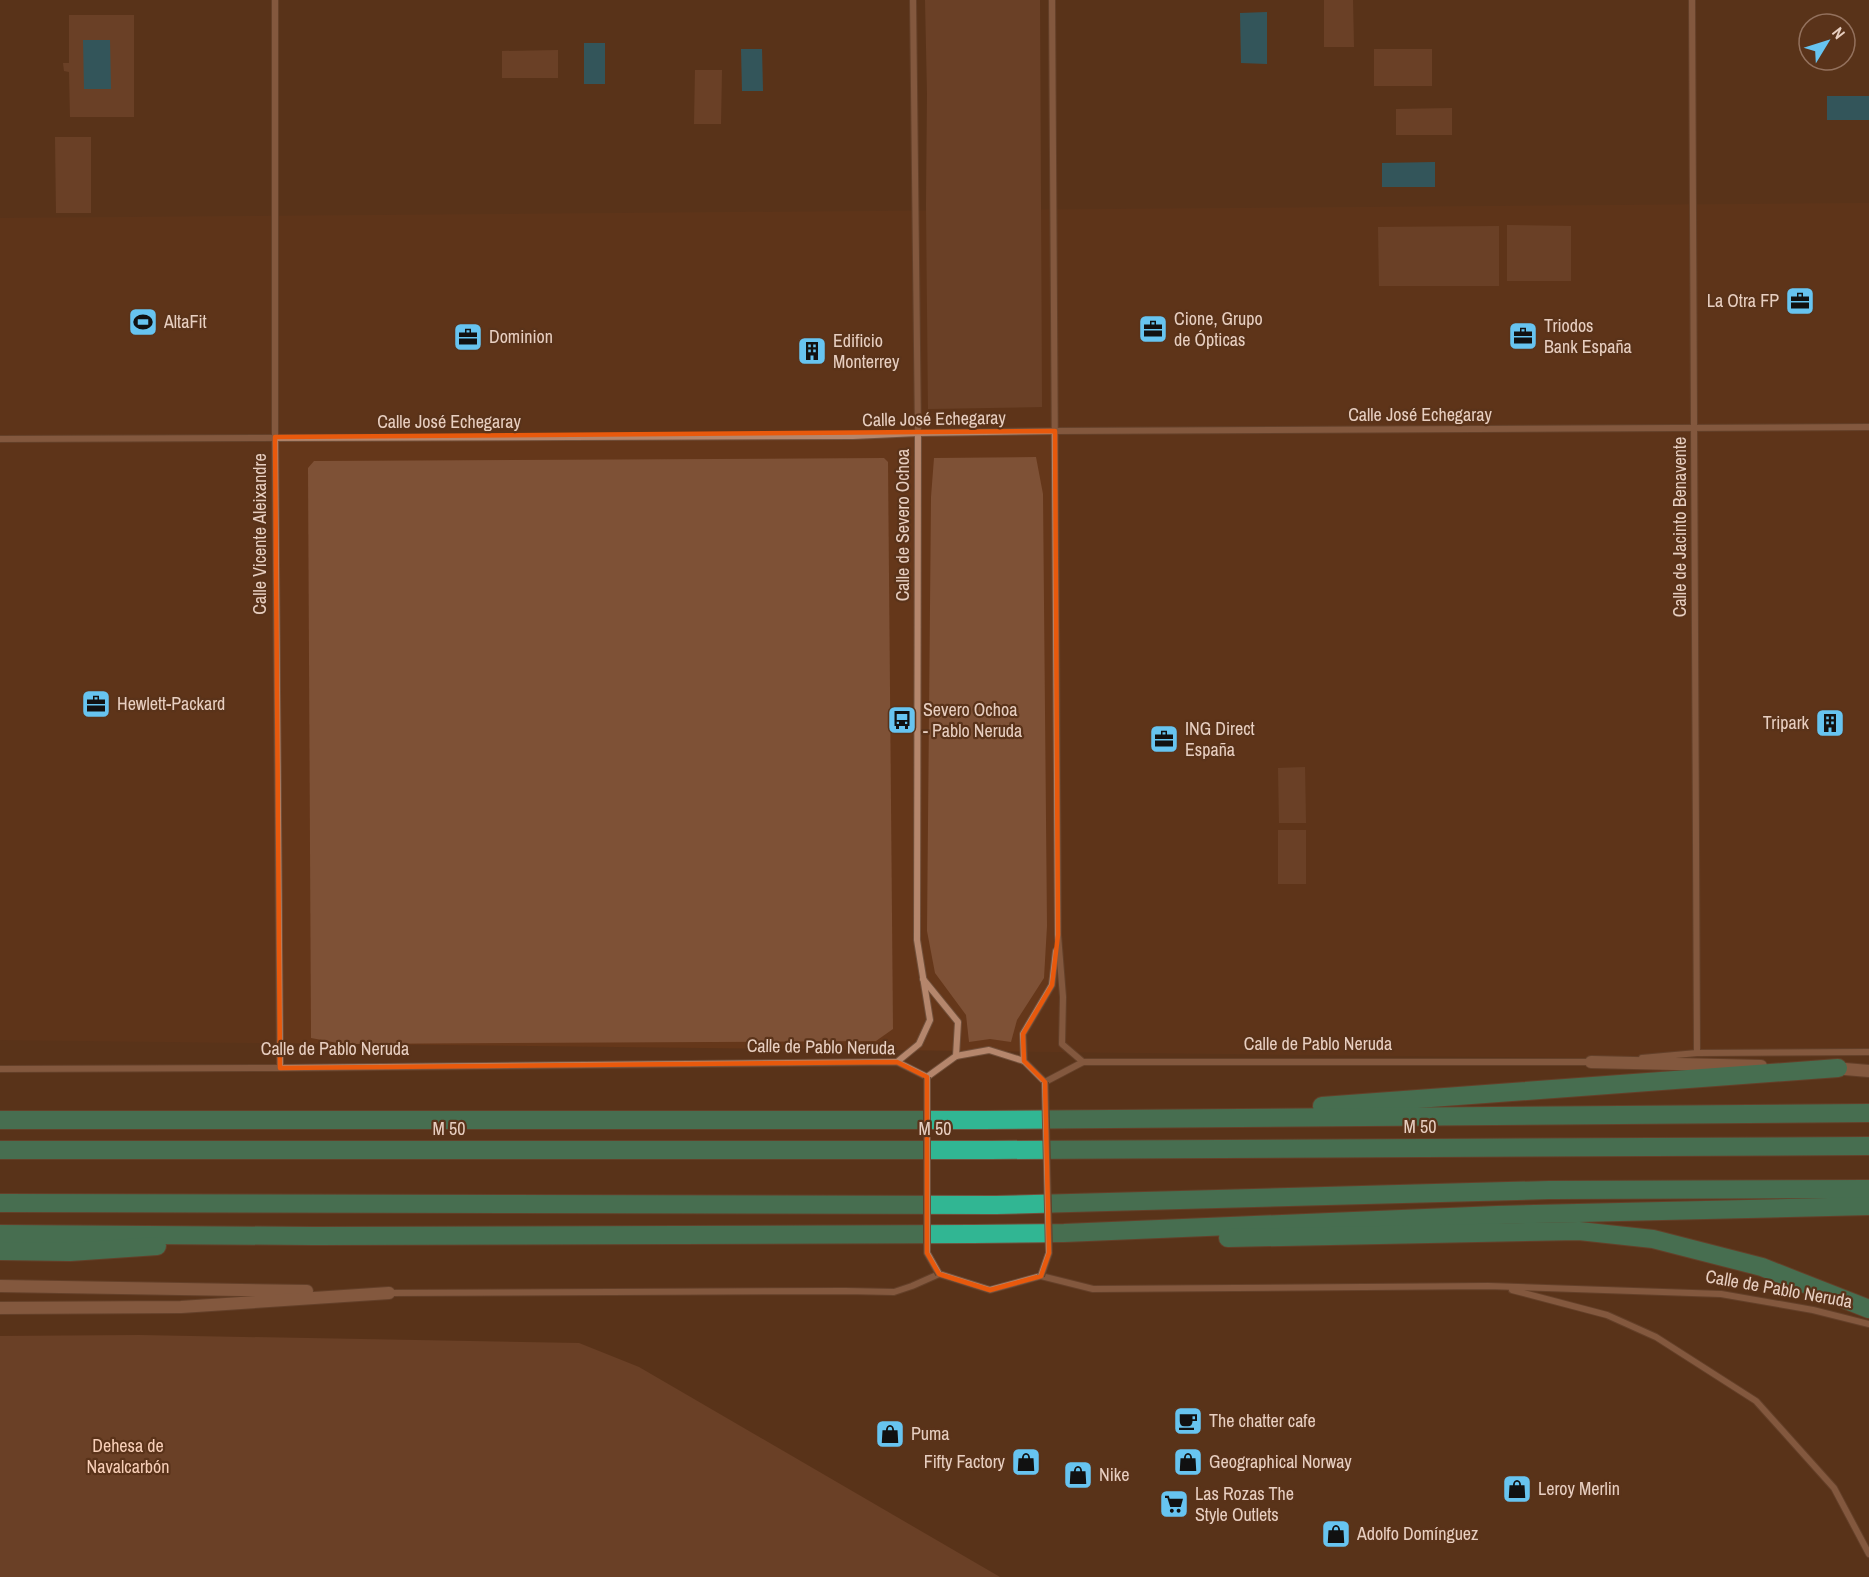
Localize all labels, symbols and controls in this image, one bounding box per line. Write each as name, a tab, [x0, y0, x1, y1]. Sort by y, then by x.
north arrow	[1797, 12, 1857, 72]
text: N	[1827, 22, 1850, 43]
office icon: La Otra FP	[1784, 285, 1816, 317]
place label: La Otra FP	[1707, 288, 1779, 313]
sports icon: AltaFit	[127, 306, 159, 338]
place label: Cione, Grupo de Ópticas	[1174, 306, 1263, 352]
place label: AltaFit	[163, 309, 207, 334]
office icon: Cione, Grupo de Ópticas	[1137, 313, 1169, 345]
place label: Triodos Bank España	[1544, 313, 1632, 359]
office icon: Triodos Bank España	[1507, 320, 1539, 352]
office icon: Dominion	[452, 321, 484, 353]
place label: Dominion	[489, 324, 553, 349]
place label: Edificio Monterrey	[833, 328, 900, 374]
building icon: Edificio Monterrey	[796, 335, 828, 367]
street label: Calle José Echegaray	[1348, 402, 1492, 427]
street label: Calle José Echegaray	[862, 405, 1007, 432]
street label: Calle José Echegaray	[377, 409, 521, 434]
street label: Calle de Jacinto Benavente	[1667, 437, 1692, 617]
street label: Calle de Severo Ochoa	[890, 449, 915, 601]
street label: Calle Vicente Aleixandre	[247, 453, 272, 615]
office icon: Hewlett-Packard	[80, 688, 112, 720]
place label: Hewlett-Packard	[117, 691, 225, 716]
place label: Severo Ochoa - Pablo Neruda	[923, 697, 1022, 743]
bus stop icon: Severo Ochoa - Pablo Neruda	[886, 704, 918, 736]
building icon: Tripark	[1814, 707, 1846, 739]
place label: Tripark	[1763, 710, 1810, 735]
place label: ING Direct España	[1185, 716, 1255, 762]
office icon: ING Direct España	[1148, 723, 1180, 755]
street label: Calle de Pablo Neruda	[1244, 1031, 1392, 1056]
street label: Calle de Pablo Neruda	[747, 1033, 895, 1060]
street label: Calle de Pablo Neruda	[261, 1036, 409, 1061]
street label: M 50	[1404, 1114, 1436, 1139]
street label: M 50	[433, 1116, 465, 1141]
street label: M 50	[919, 1116, 951, 1141]
street label: Calle de Pablo Neruda	[1704, 1263, 1854, 1314]
cafe icon: The chatter cafe	[1172, 1405, 1204, 1437]
place label: The chatter cafe	[1209, 1408, 1316, 1433]
shop icon: Puma	[874, 1418, 906, 1450]
place label: Puma	[911, 1421, 950, 1446]
park label: Dehesa de Navalcarbón	[87, 1433, 169, 1479]
shop icon: Fifty Factory	[1010, 1446, 1042, 1478]
shop icon: Geographical Norway	[1172, 1446, 1204, 1478]
place label: Fifty Factory	[924, 1449, 1006, 1474]
place label: Geographical Norway	[1209, 1449, 1352, 1474]
shop icon: Nike	[1062, 1459, 1094, 1491]
place label: Nike	[1099, 1462, 1129, 1487]
shop icon: Leroy Merlin	[1501, 1473, 1533, 1505]
place label: Leroy Merlin	[1538, 1476, 1620, 1501]
place label: Las Rozas The Style Outlets	[1195, 1481, 1294, 1527]
supermarket icon: Las Rozas The Style Outlets	[1158, 1488, 1190, 1520]
shop icon: Adolfo Domínguez	[1320, 1518, 1352, 1550]
place label: Adolfo Domínguez	[1356, 1521, 1478, 1546]

